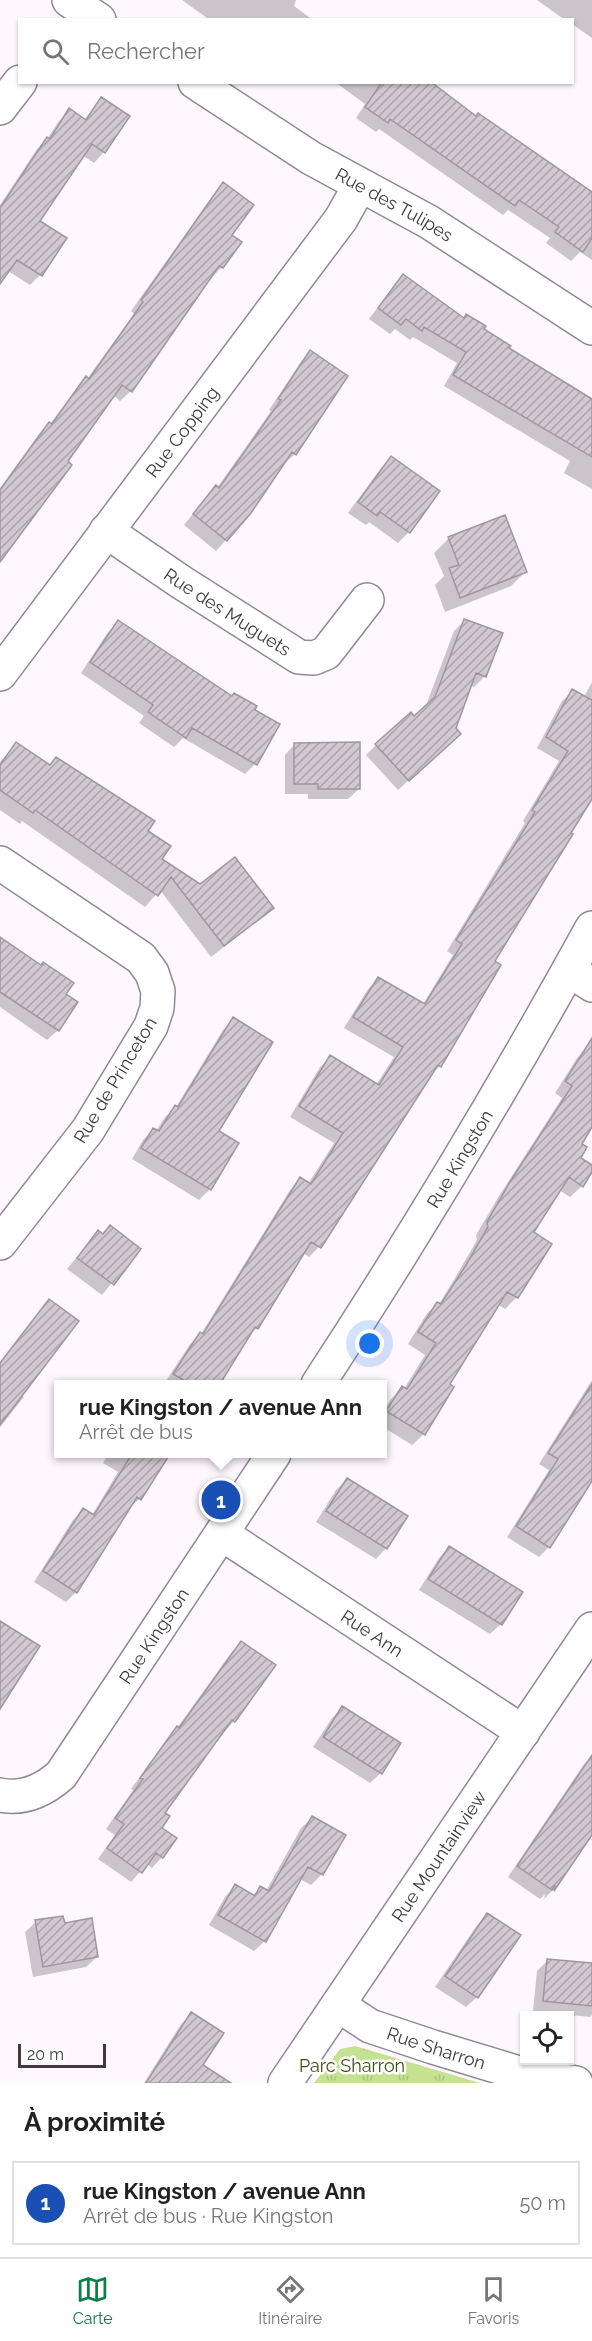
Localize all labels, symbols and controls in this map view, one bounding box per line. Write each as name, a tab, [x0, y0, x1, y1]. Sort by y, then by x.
search box	[18, 18, 574, 84]
icon: search	[39, 35, 72, 68]
text: Rechercher	[87, 38, 205, 64]
street label: Rue des Tulipes	[332, 163, 457, 246]
street label: Rue Copping	[141, 382, 223, 481]
street label: Rue des Muguets	[160, 563, 295, 660]
street label: Rue de Princeton	[69, 1013, 161, 1147]
street label: Rue Kingston	[422, 1106, 497, 1211]
your location	[355, 1329, 384, 1358]
popup	[54, 1380, 387, 1458]
text: rue Kingston / avenue Ann	[79, 1394, 362, 1420]
text: Arrêt de bus	[79, 1420, 193, 1444]
pin: 1	[202, 1478, 240, 1522]
street label: Rue Kingston	[114, 1584, 193, 1687]
street label: Rue Ann	[337, 1605, 407, 1661]
street label: Rue Mountainview	[387, 1786, 490, 1926]
map controls	[520, 2011, 574, 2065]
button: locate	[520, 2011, 574, 2065]
street label: Rue Sharron	[384, 2022, 488, 2073]
scale bar	[18, 2041, 106, 2068]
text: 20 m	[27, 2045, 64, 2064]
park label: Parc Sharron	[299, 2055, 405, 2076]
text: À proximité	[24, 2107, 165, 2137]
text: rue Kingston / avenue Ann	[83, 2178, 366, 2204]
text: 1	[41, 2191, 50, 2215]
text: 50 m	[519, 2191, 566, 2215]
text: Arrêt de bus · Rue Kingston	[83, 2204, 333, 2228]
tab: Carte	[73, 2273, 113, 2328]
tab: Itinéraire	[258, 2273, 322, 2328]
tab: Favoris	[468, 2273, 519, 2328]

